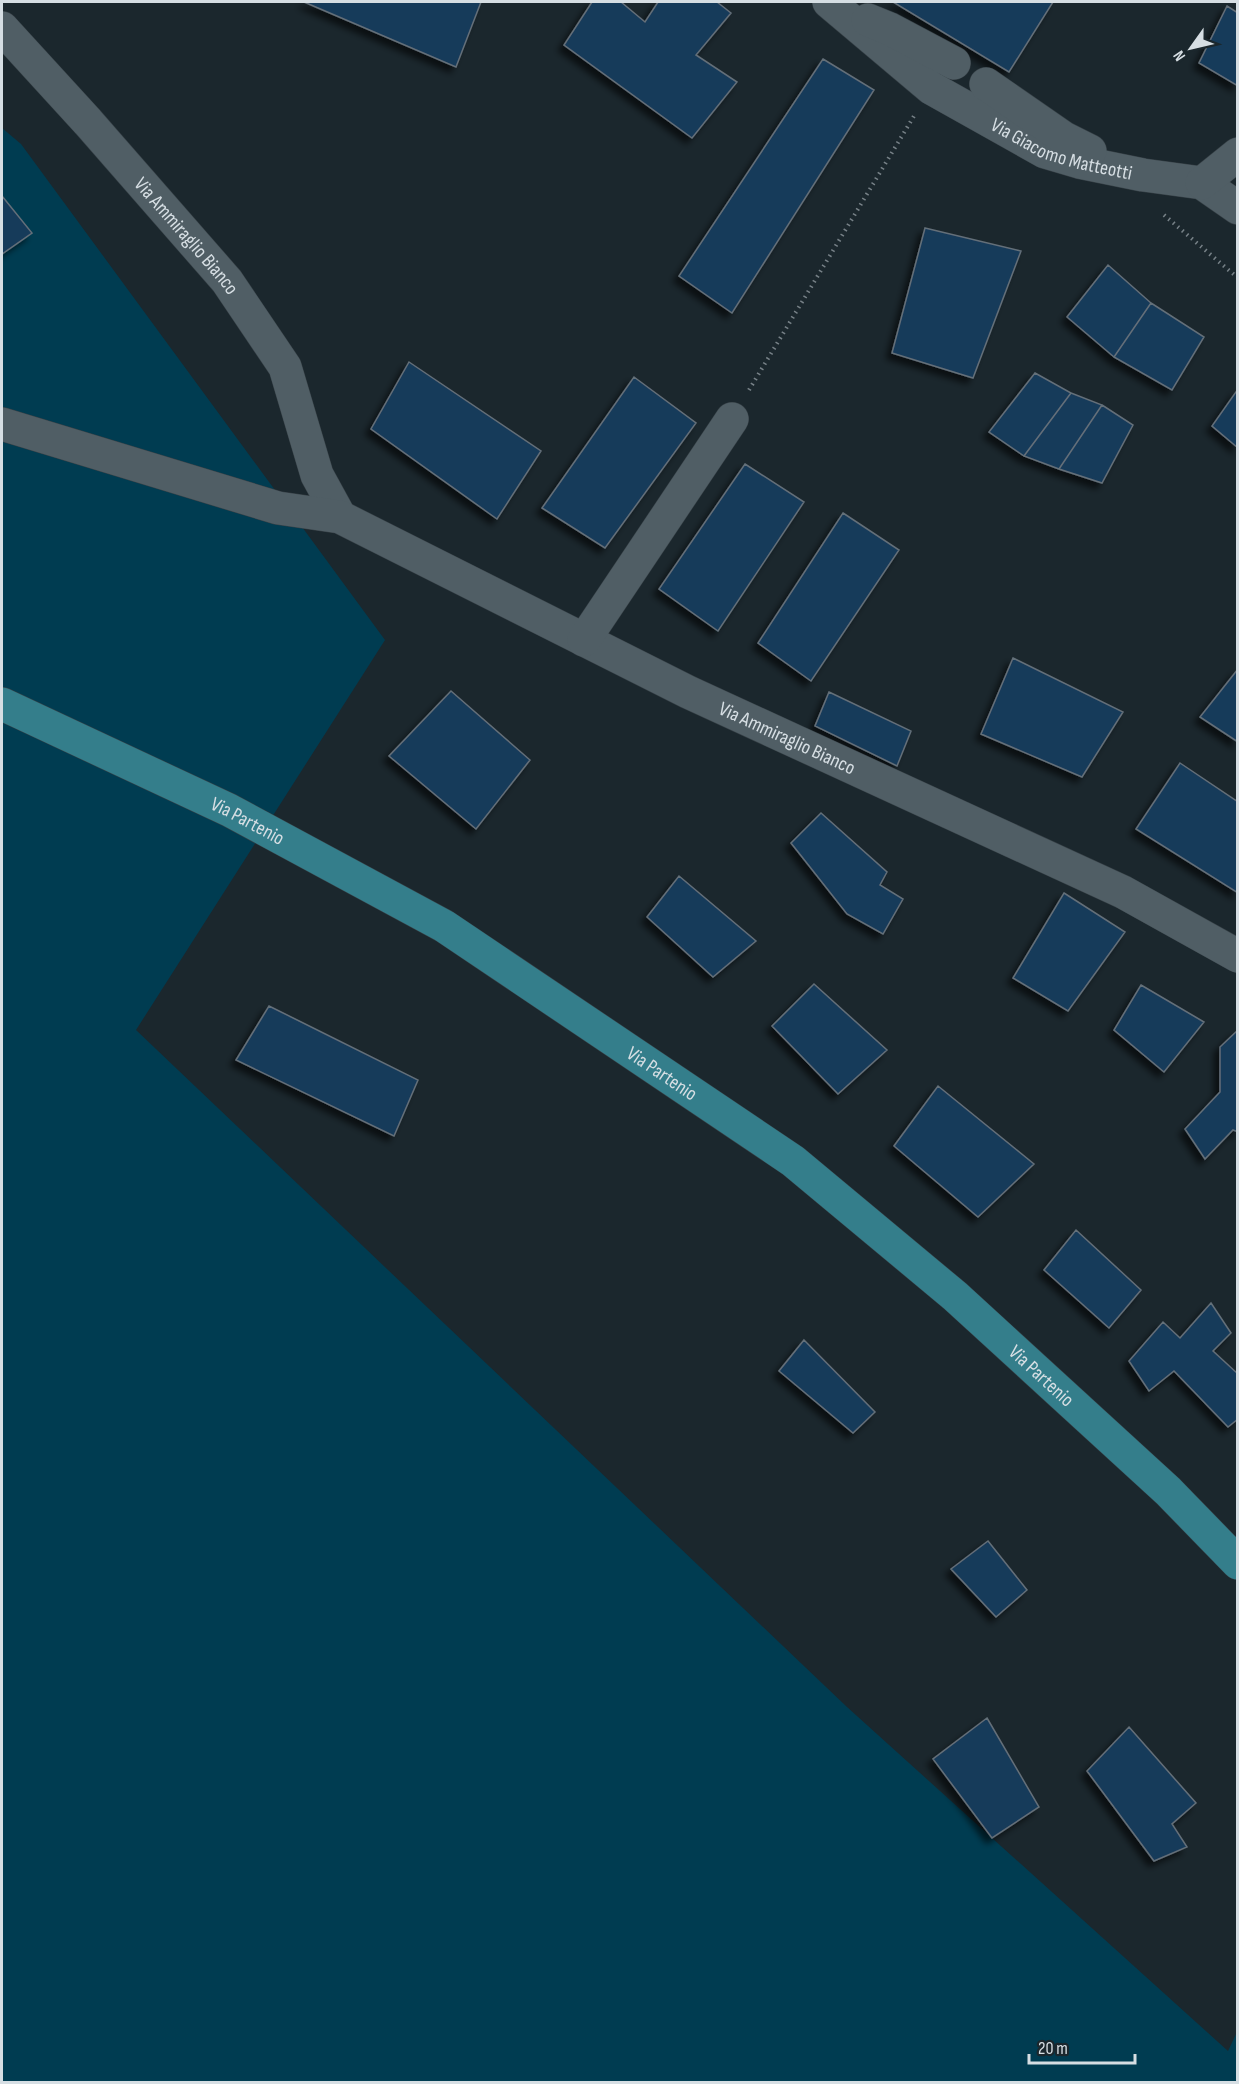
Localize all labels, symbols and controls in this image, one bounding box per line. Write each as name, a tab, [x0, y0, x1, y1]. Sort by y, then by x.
north arrow	[1161, 18, 1221, 78]
text: N	[1170, 47, 1190, 64]
street label: Via Giacomo Matteotti	[986, 113, 1134, 186]
street label: Via Ammiraglio Bianco	[129, 173, 244, 299]
street label: Via Ammiraglio Bianco	[715, 697, 859, 780]
street label: Via Partenio	[207, 792, 288, 851]
street label: Via Partenio	[622, 1041, 702, 1106]
street label: Via Partenio	[1003, 1340, 1079, 1412]
scale bar	[1029, 2027, 1136, 2065]
text: 20 m	[1038, 2038, 1068, 2059]

